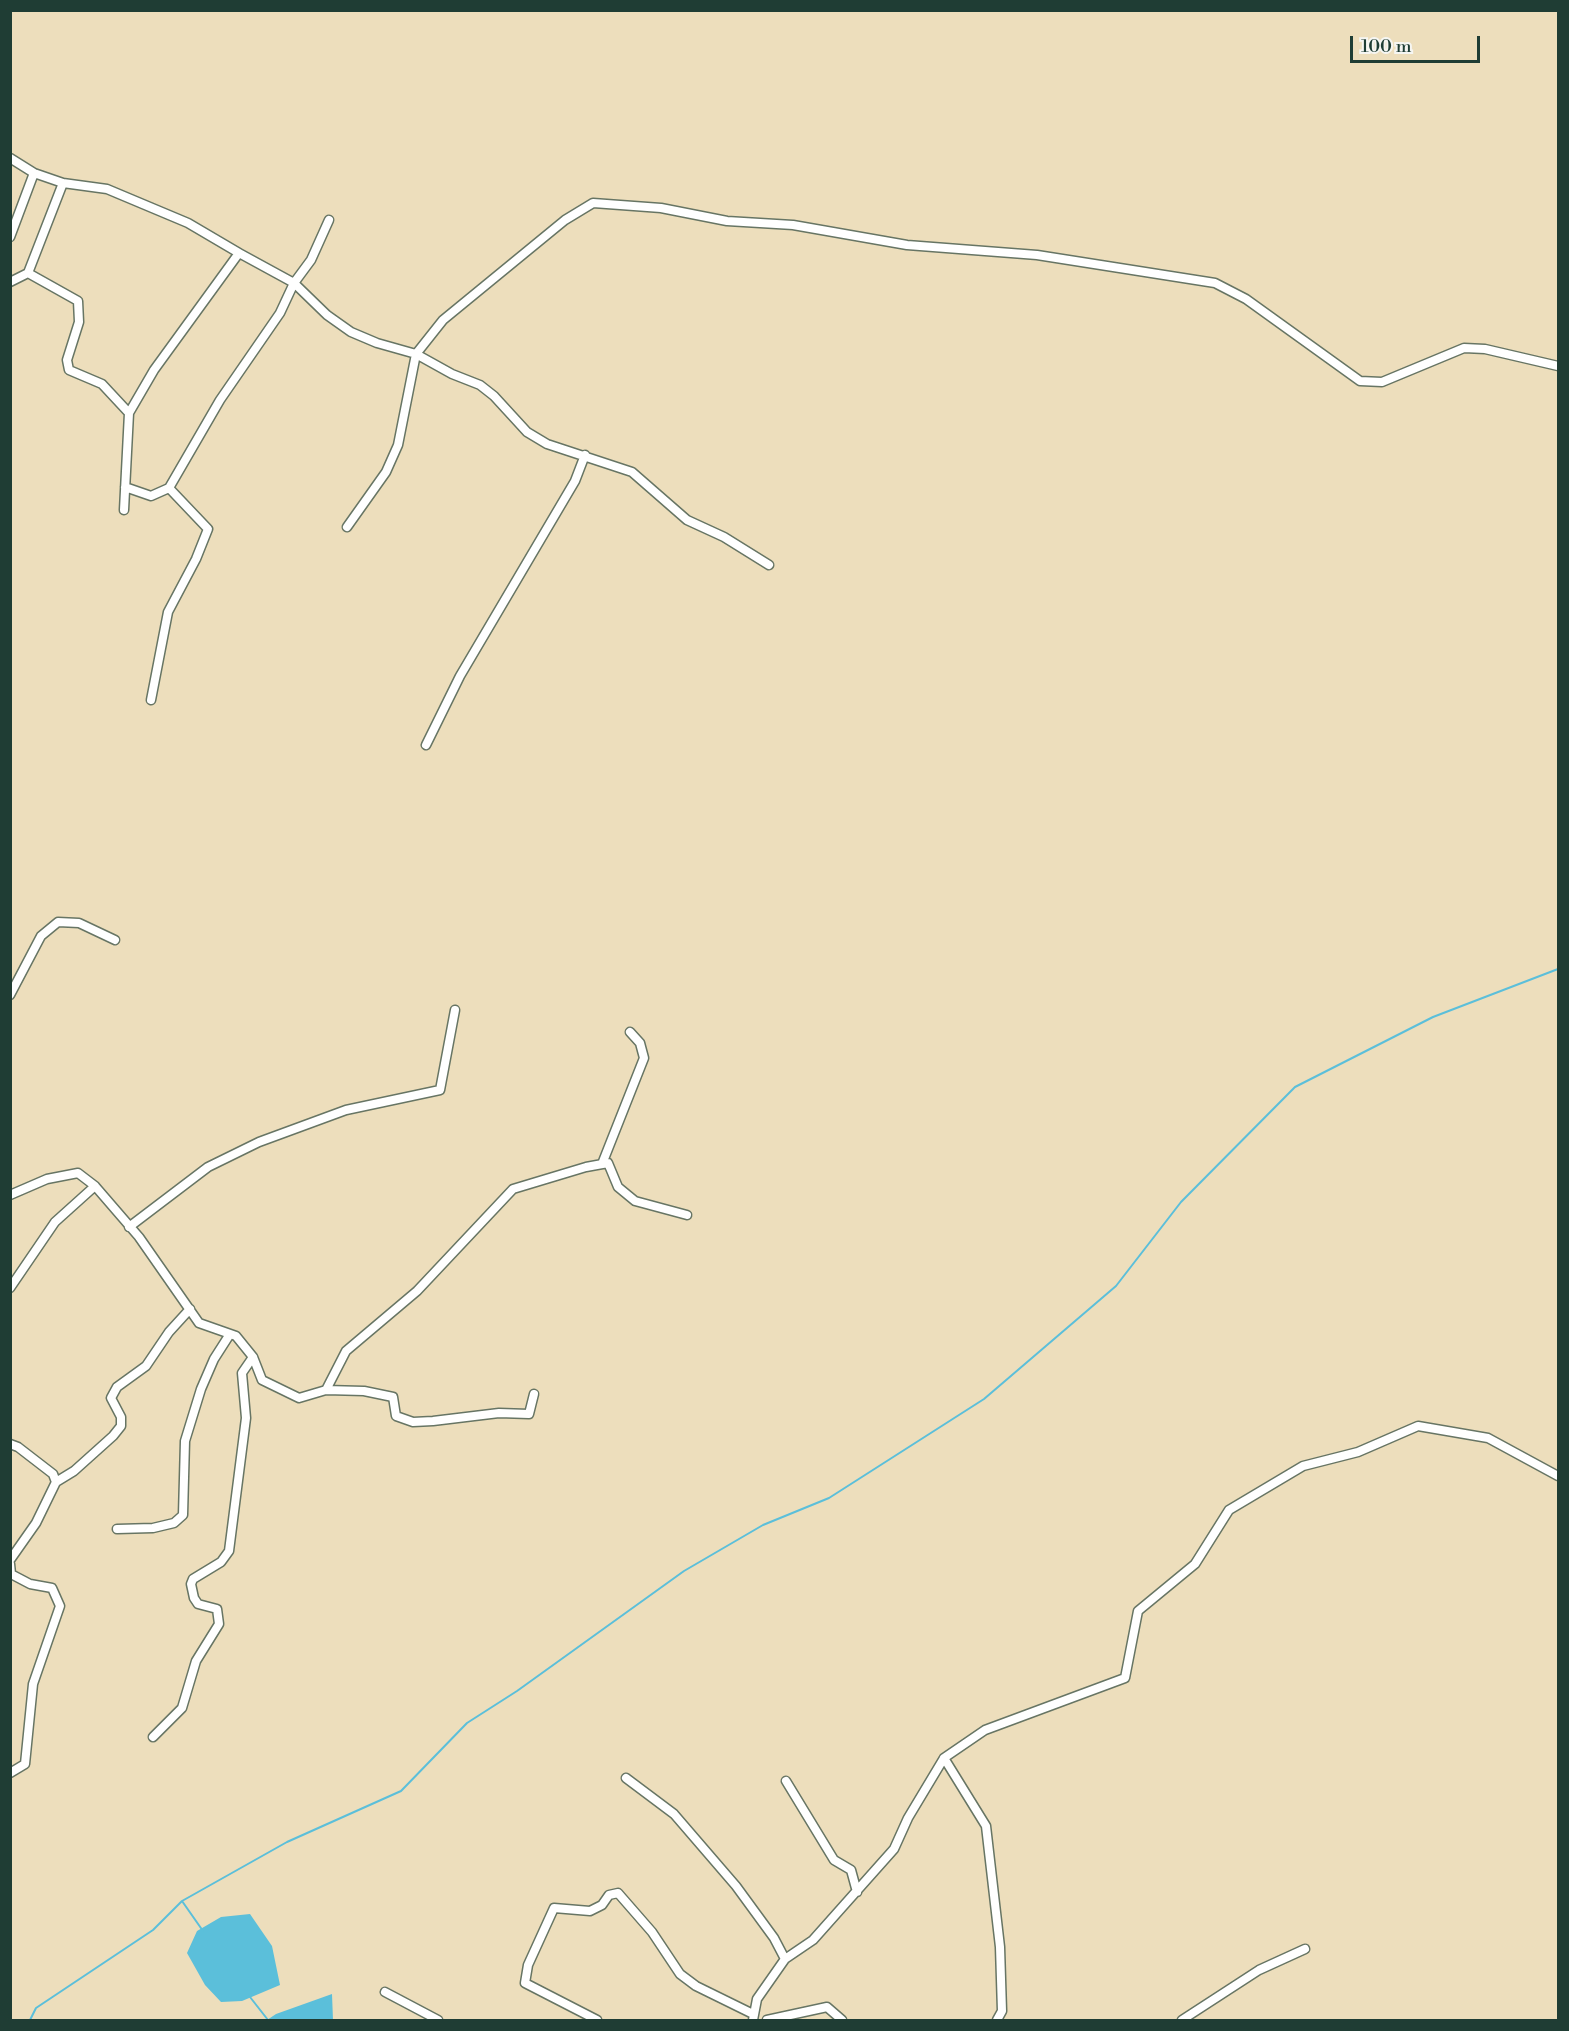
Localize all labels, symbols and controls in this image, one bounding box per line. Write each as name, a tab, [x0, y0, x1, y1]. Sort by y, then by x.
scale bar	[1353, 24, 1484, 62]
text: 100 m	[1361, 35, 1412, 58]

